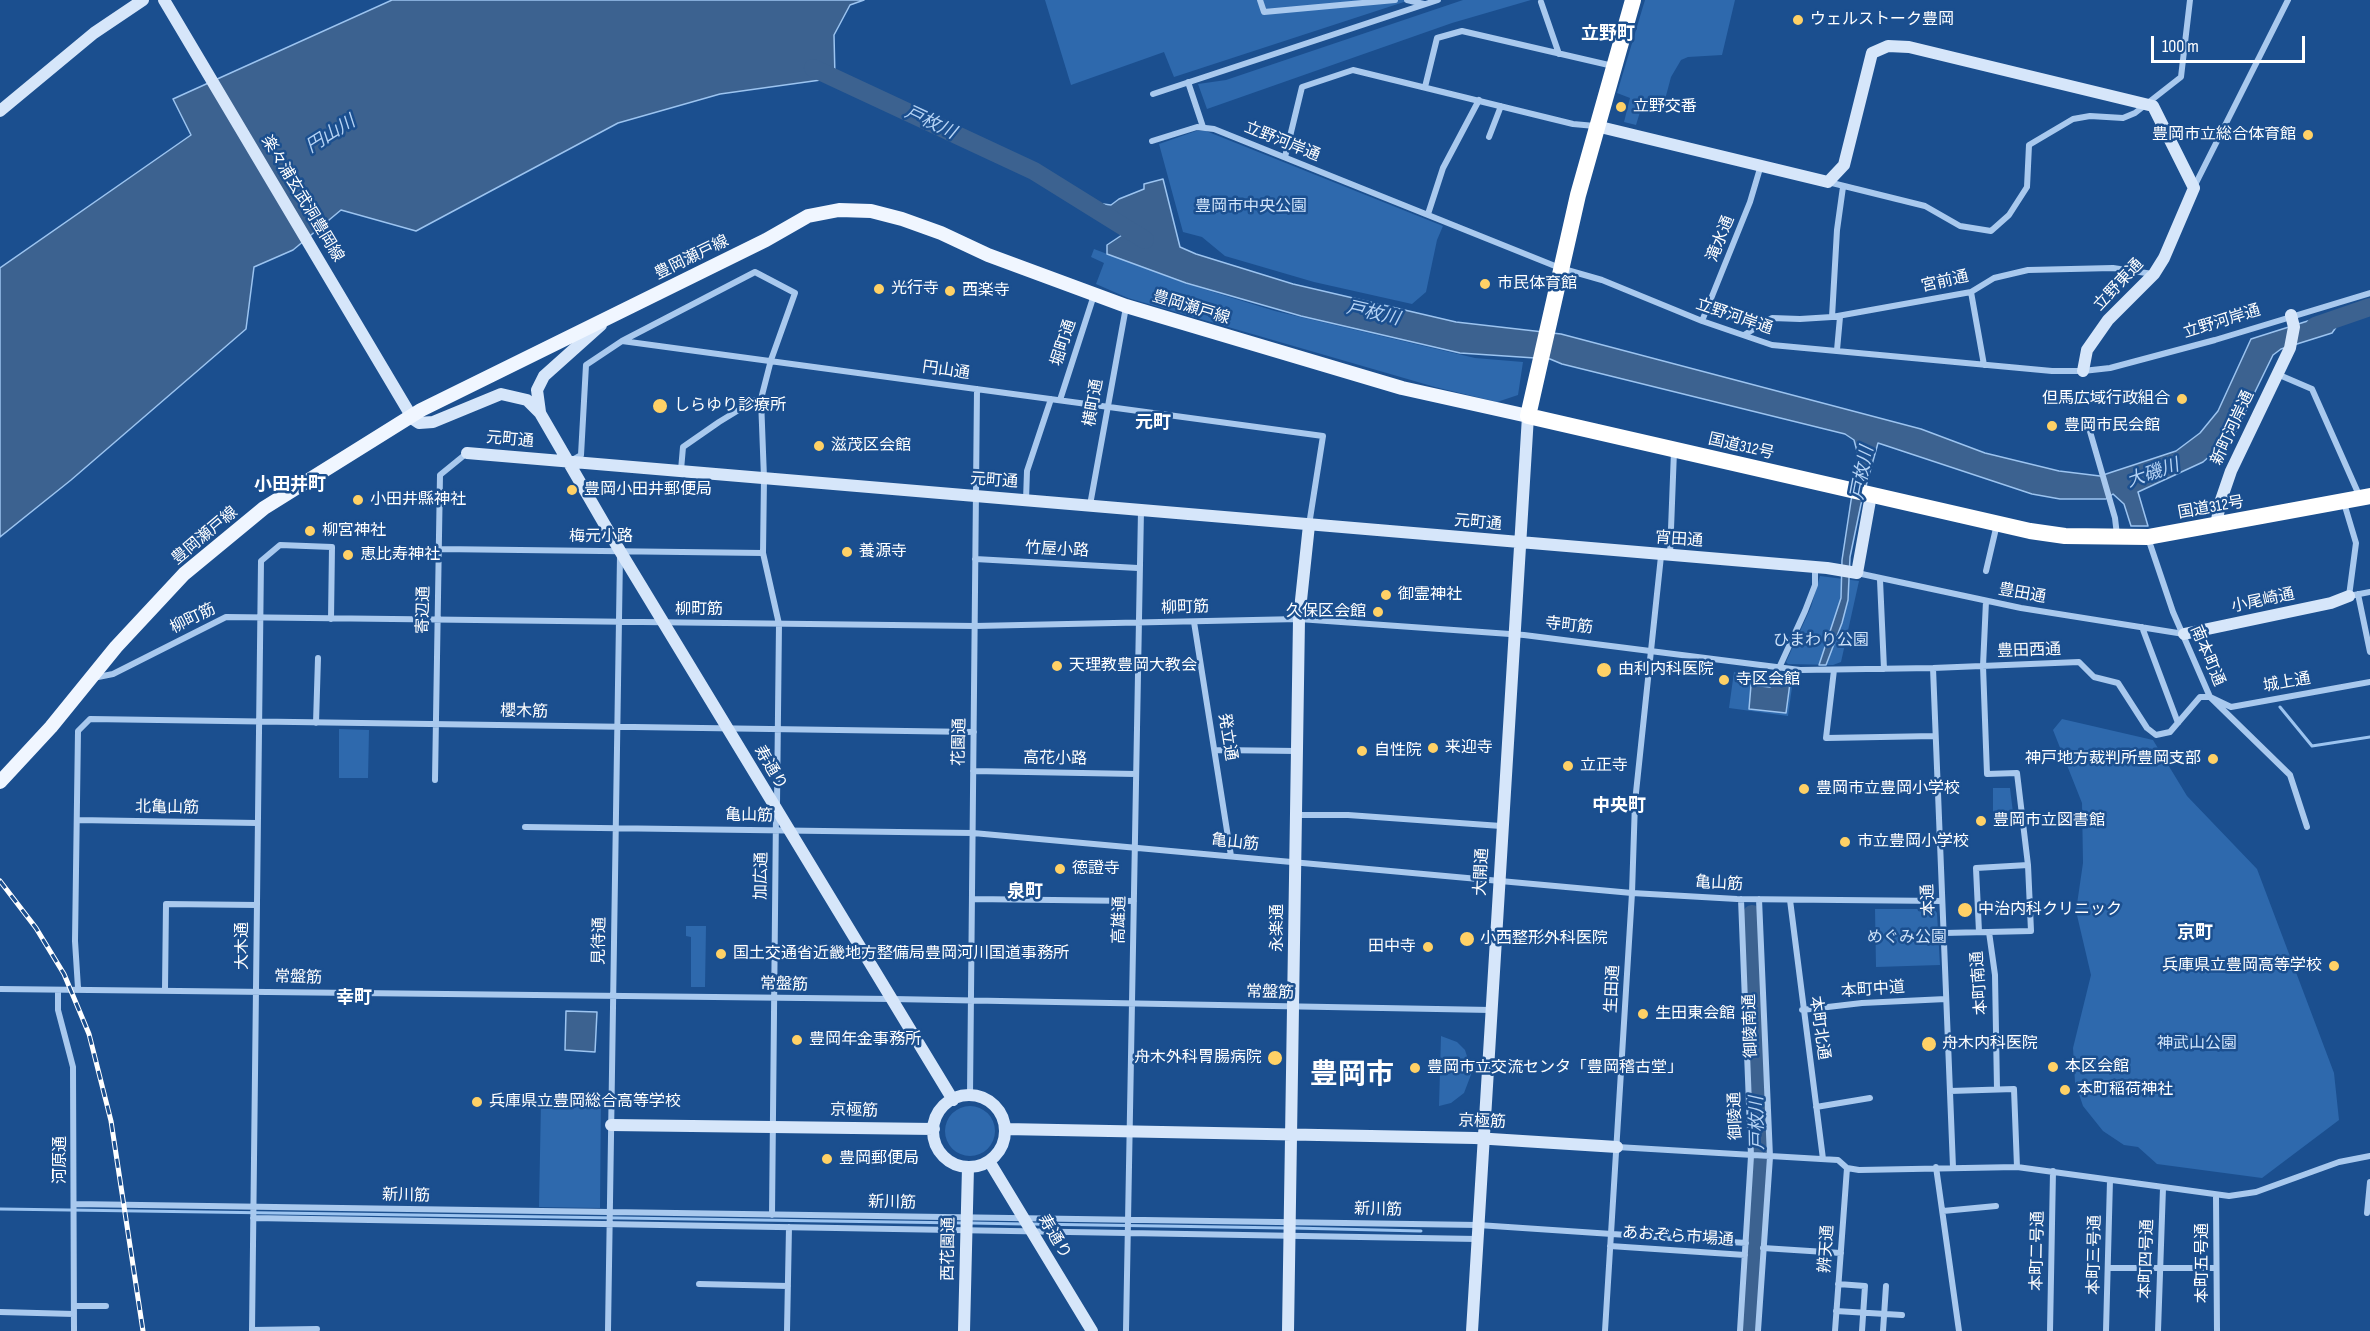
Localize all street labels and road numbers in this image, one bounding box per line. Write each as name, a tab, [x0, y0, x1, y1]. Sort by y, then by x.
street label: 立野河岸通	[1241, 118, 1323, 166]
street label: 楽々浦玄武洞豊岡線	[257, 132, 347, 266]
street label: 滝水通	[1703, 213, 1739, 265]
street label: 豊岡瀬戸線	[652, 232, 732, 284]
street label: 立野東通	[2090, 255, 2148, 315]
street label: 宮前通	[1919, 267, 1971, 297]
street label: 豊岡瀬戸線	[1150, 287, 1232, 329]
street label: 立野河岸通	[1693, 295, 1775, 339]
street label: 立野河岸通	[2181, 301, 2263, 343]
street label: 堀町通	[1047, 317, 1081, 369]
street label: 円山通	[921, 358, 971, 384]
street label: 横町通	[1080, 378, 1108, 428]
street label: 新町河岸通	[2207, 388, 2259, 468]
street label: 元町通	[485, 428, 535, 452]
street label: 国道312号	[1706, 430, 1776, 464]
street label: 元町通	[969, 470, 1019, 492]
street label: 国道312号	[2176, 493, 2246, 523]
street label: 豊岡瀬戸線	[168, 503, 242, 569]
street label: 元町通	[1453, 511, 1503, 535]
street label: 梅元小路	[569, 527, 633, 547]
street label: 宵田通	[1654, 529, 1704, 551]
street label: 竹屋小路	[1025, 539, 1089, 561]
street label: 豊田通	[1997, 580, 2047, 608]
street label: 小尾崎通	[2230, 585, 2296, 617]
street label: 寄辺通	[414, 586, 434, 634]
street label: 柳町筋	[1161, 598, 1209, 618]
street label: 柳町筋	[167, 600, 219, 638]
street label: 柳町筋	[675, 600, 723, 620]
street label: 寺町筋	[1544, 614, 1594, 638]
street label: 南本町通	[2186, 623, 2228, 689]
street label: 豊田西通	[1997, 640, 2061, 662]
street label: 城上通	[2262, 669, 2312, 697]
street label: 櫻木筋	[500, 702, 548, 722]
street label: 発立通	[1214, 712, 1240, 762]
street label: 花園通	[950, 718, 970, 766]
street label: 寿通り	[749, 742, 791, 794]
street label: 高花小路	[1023, 749, 1087, 769]
street label: 北亀山筋	[135, 798, 199, 818]
street label: 亀山筋	[725, 806, 773, 826]
street label: 亀山筋	[1210, 831, 1260, 855]
street label: 大開通	[1471, 848, 1493, 896]
street label: 加広通	[752, 852, 772, 900]
street label: 亀山筋	[1695, 873, 1743, 895]
street label: 本通	[1919, 884, 1939, 916]
street label: 高雄通	[1110, 896, 1130, 944]
street label: 永楽通	[1268, 904, 1288, 952]
street label: 見待通	[590, 917, 610, 965]
street label: 大木通	[233, 922, 253, 970]
street label: 本町南通	[1968, 950, 1992, 1016]
street label: 生田通	[1602, 965, 1624, 1013]
street label: 常盤筋	[274, 968, 322, 988]
street label: 常盤筋	[760, 975, 808, 995]
street label: 本町中道	[1840, 978, 1906, 1002]
street label: 常盤筋	[1246, 983, 1294, 1003]
street label: 御陵南通	[1740, 994, 1762, 1058]
street label: 本町北通	[1805, 995, 1833, 1061]
street label: 御陵通	[1726, 1092, 1746, 1140]
street label: 京極筋	[830, 1101, 878, 1121]
street label: 京極筋	[1458, 1112, 1506, 1132]
street label: 河原通	[51, 1136, 71, 1184]
street label: 新川筋	[382, 1186, 430, 1206]
street label: 新川筋	[868, 1193, 916, 1213]
street label: 新川筋	[1354, 1200, 1402, 1220]
street label: 寿通り	[1033, 1211, 1075, 1263]
street label: 本町二号通	[2028, 1211, 2048, 1291]
street label: 本町三号通	[2085, 1215, 2105, 1295]
street label: 西花園通	[939, 1217, 959, 1281]
street label: 本町四号通	[2136, 1219, 2158, 1299]
street label: 本町五号通	[2193, 1223, 2213, 1303]
street label: あおぞら市場通	[1621, 1224, 1735, 1250]
street label: 辨天通	[1816, 1224, 1838, 1274]

